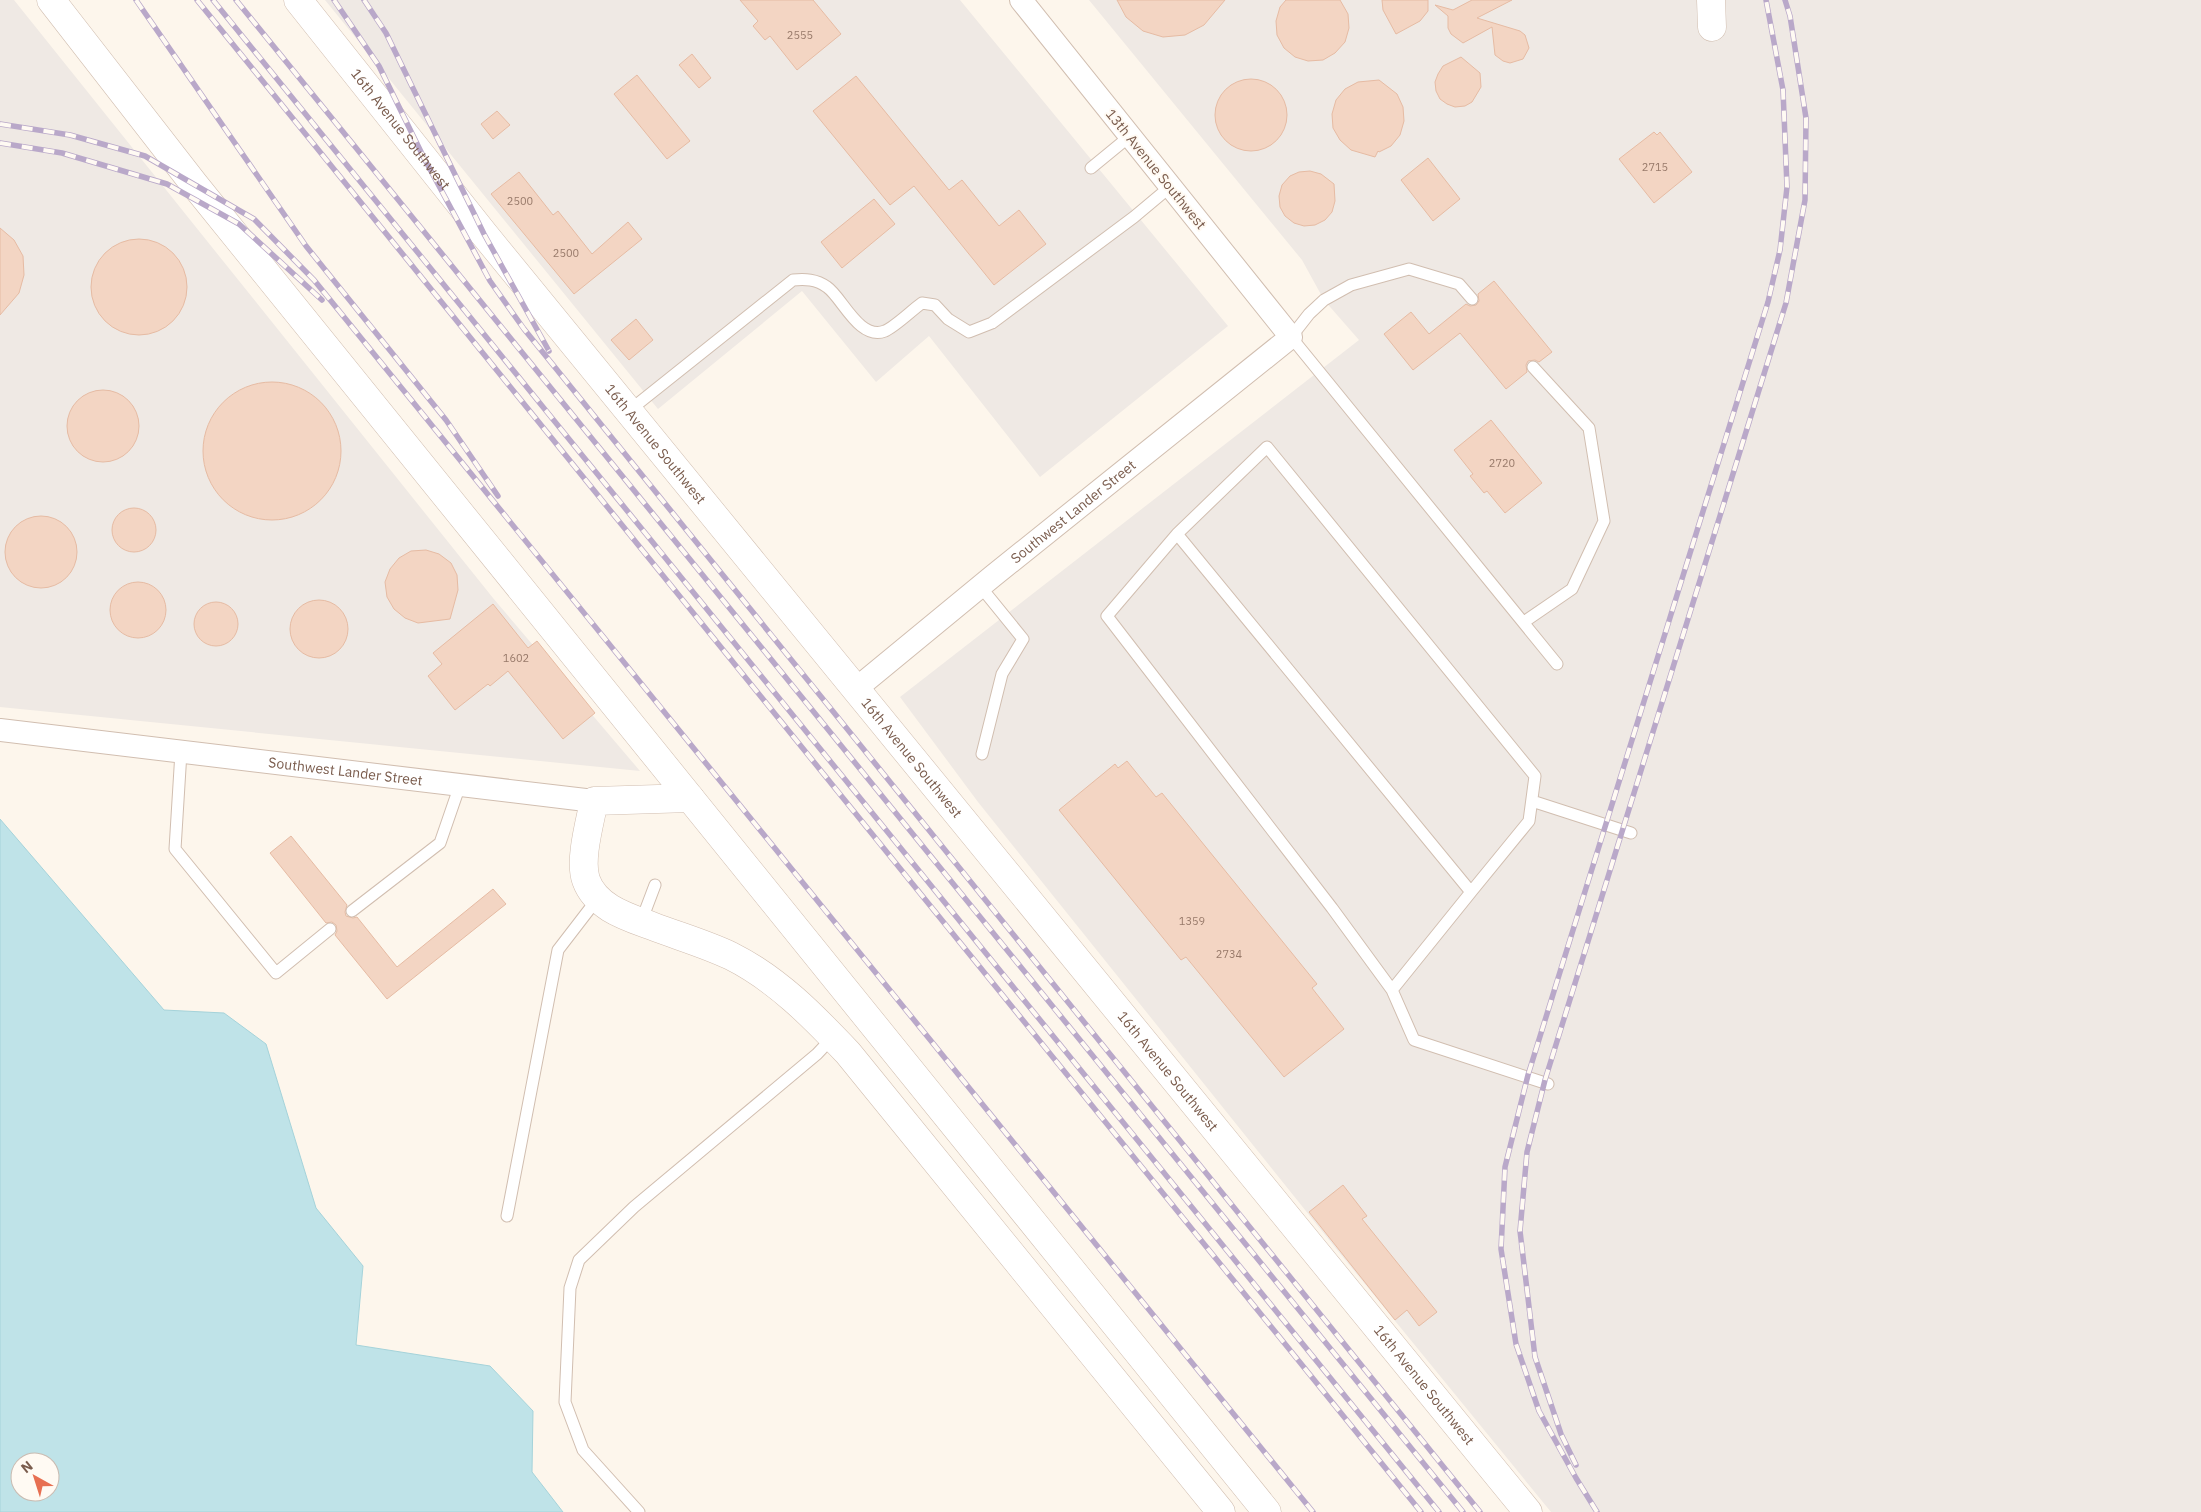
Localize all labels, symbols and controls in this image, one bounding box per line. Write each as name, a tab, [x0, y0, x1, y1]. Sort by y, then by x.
house number: 2555	[787, 28, 813, 42]
street label: 16th Avenue Southwest	[347, 65, 454, 193]
street label: 13th Avenue Southwest	[1102, 105, 1210, 233]
house number: 2715	[1642, 160, 1668, 174]
house number: 2500	[507, 194, 533, 208]
house number: 2500	[553, 246, 579, 260]
street label: 16th Avenue Southwest	[601, 380, 710, 508]
street label: Southwest Lander Street	[1007, 456, 1139, 567]
house number: 2720	[1489, 456, 1515, 470]
house number: 1602	[503, 651, 529, 665]
street label: 16th Avenue Southwest	[857, 694, 966, 821]
street label: Southwest Lander Street	[267, 753, 424, 789]
house number: 1359	[1179, 914, 1205, 928]
house number: 2734	[1216, 947, 1243, 961]
street label: 16th Avenue Southwest	[1114, 1008, 1222, 1135]
street label: 16th Avenue Southwest	[1370, 1321, 1479, 1449]
north arrow	[10, 1452, 60, 1502]
text: N	[17, 1457, 36, 1477]

